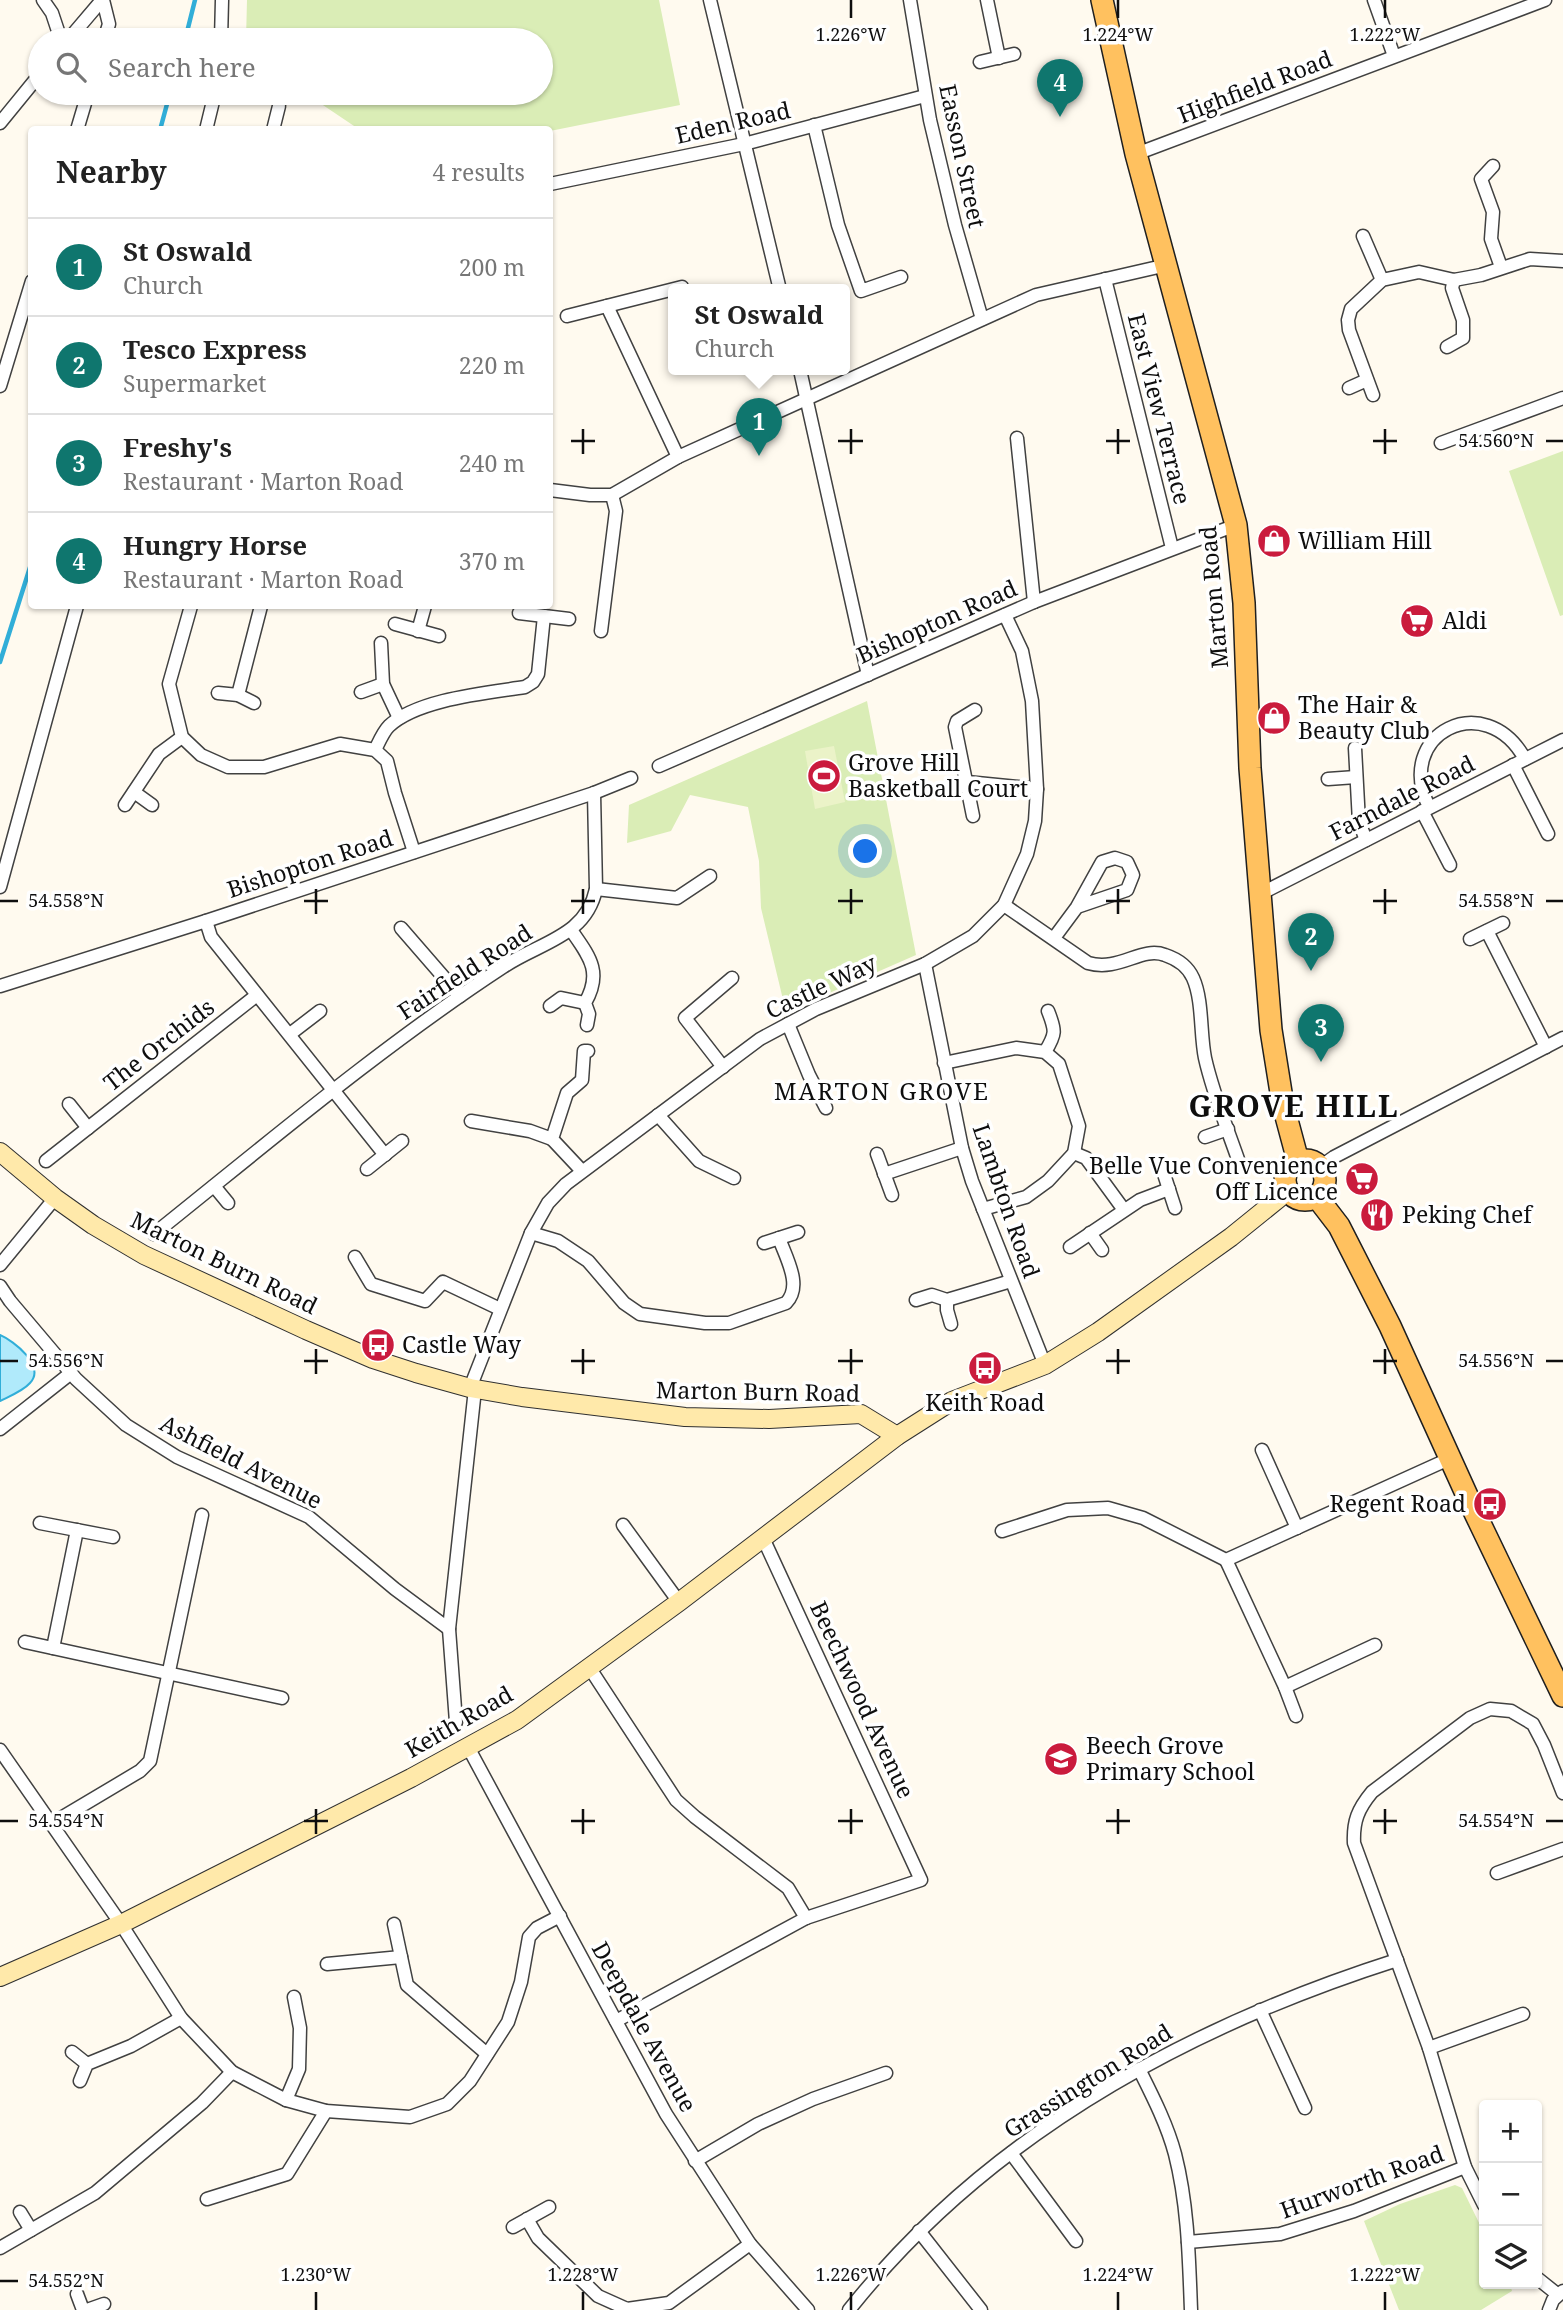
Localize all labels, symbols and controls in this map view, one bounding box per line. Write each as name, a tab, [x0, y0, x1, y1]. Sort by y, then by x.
text: 1.226°W	[816, 22, 887, 46]
text: 1.224°W	[1083, 22, 1154, 46]
text: 1.222°W	[1350, 22, 1421, 46]
search box	[28, 28, 553, 105]
street label: Highfield Road	[1173, 42, 1336, 130]
icon: search	[52, 48, 90, 86]
text: Search here	[108, 49, 256, 85]
pin: 4	[1037, 59, 1083, 117]
street label: Easson Street	[932, 81, 994, 231]
street label: Eden Road	[672, 93, 793, 151]
text: Nearby	[56, 151, 167, 192]
text: 4 results	[432, 156, 525, 188]
text: St Oswald	[123, 233, 252, 269]
text: 1	[73, 251, 86, 283]
text: 200 m	[459, 251, 525, 283]
text: Church	[123, 269, 203, 301]
popup	[668, 284, 850, 375]
text: St Oswald	[694, 296, 824, 332]
street label: East View Terrace	[1121, 310, 1199, 508]
text: Tesco Express	[123, 331, 307, 367]
text: Church	[694, 332, 774, 364]
text: 2	[73, 349, 86, 381]
text: 220 m	[459, 349, 525, 381]
text: Supermarket	[123, 367, 266, 399]
pin: 1	[736, 398, 782, 456]
text: 54.560°N	[1458, 428, 1534, 452]
text: Freshy's	[123, 429, 232, 465]
text: 3	[73, 447, 86, 479]
text: 240 m	[459, 447, 525, 479]
text: Restaurant · Marton Road	[123, 465, 403, 497]
shop icon: William Hill	[1255, 522, 1293, 560]
street label: Marton Road	[1191, 524, 1235, 670]
place label: William Hill	[1298, 524, 1432, 556]
text: Hungry Horse	[123, 527, 307, 563]
text: 4	[73, 545, 86, 577]
text: 370 m	[459, 545, 525, 577]
text: Restaurant · Marton Road	[123, 563, 403, 595]
street label: Bishopton Road	[851, 571, 1022, 671]
supermarket icon: Aldi	[1398, 602, 1436, 640]
place label: Aldi	[1442, 604, 1487, 636]
place label: The Hair & Beauty Club	[1298, 688, 1430, 746]
shop icon: The Hair & Beauty Club	[1255, 699, 1293, 737]
place label: Grove Hill Basketball Court	[848, 746, 1028, 804]
street label: Farndale Road	[1323, 747, 1480, 847]
sports icon: Grove Hill Basketball Court	[805, 757, 843, 795]
street label: Bishopton Road	[223, 821, 397, 905]
your location	[848, 834, 882, 868]
text: 54.558°N	[28, 888, 104, 912]
text: 54.558°N	[1458, 888, 1534, 912]
pin: 2	[1288, 913, 1334, 971]
street label: Fairfield Road	[391, 916, 538, 1027]
street label: Castle Way	[760, 946, 881, 1026]
street label: The Orchids	[96, 991, 221, 1098]
pin: 3	[1298, 1004, 1344, 1062]
district label: MARTON GROVE	[774, 1074, 990, 1107]
district label: GROVE HILL	[1188, 1085, 1400, 1126]
street label: Lambton Road	[966, 1119, 1048, 1282]
place label: Belle Vue Convenience Off Licence	[1089, 1149, 1338, 1207]
supermarket icon: Belle Vue Convenience Off Licence	[1343, 1160, 1381, 1198]
restaurant icon: Peking Chef	[1358, 1196, 1396, 1234]
place label: Peking Chef	[1402, 1198, 1534, 1230]
street label: Marton Burn Road	[126, 1203, 323, 1321]
bus stop icon: Castle Way	[359, 1326, 397, 1364]
place label: Castle Way	[402, 1328, 521, 1360]
text: 54.556°N	[28, 1348, 104, 1372]
text: 54.556°N	[1458, 1348, 1534, 1372]
bus stop icon: Keith Road	[966, 1349, 1004, 1387]
street label: Marton Burn Road	[656, 1373, 860, 1409]
place label: Keith Road	[925, 1386, 1045, 1418]
street label: Ashfield Avenue	[155, 1406, 328, 1516]
bus stop icon: Regent Road	[1471, 1485, 1509, 1523]
place label: Regent Road	[1330, 1487, 1466, 1519]
street label: Beechwood Avenue	[803, 1596, 923, 1803]
street label: Keith Road	[399, 1677, 518, 1765]
place label: Beech Grove Primary School	[1086, 1729, 1255, 1787]
school or university icon: Beech Grove Primary School	[1042, 1740, 1080, 1778]
text: 54.554°N	[28, 1808, 104, 1832]
text: 54.554°N	[1458, 1808, 1534, 1832]
street label: Deepdale Avenue	[585, 1936, 705, 2117]
street label: Grassington Road	[997, 2016, 1178, 2145]
map controls	[1479, 2100, 1542, 2289]
button: +	[1479, 2100, 1542, 2163]
street label: Hurworth Road	[1276, 2137, 1448, 2225]
button: −	[1479, 2163, 1542, 2226]
button: layers	[1479, 2226, 1542, 2289]
text: 1.230°W	[281, 2262, 352, 2286]
text: 1.228°W	[548, 2262, 619, 2286]
text: 1.226°W	[816, 2262, 887, 2286]
text: 1.224°W	[1083, 2262, 1154, 2286]
text: 1.222°W	[1350, 2262, 1421, 2286]
text: 54.552°N	[28, 2268, 104, 2292]

